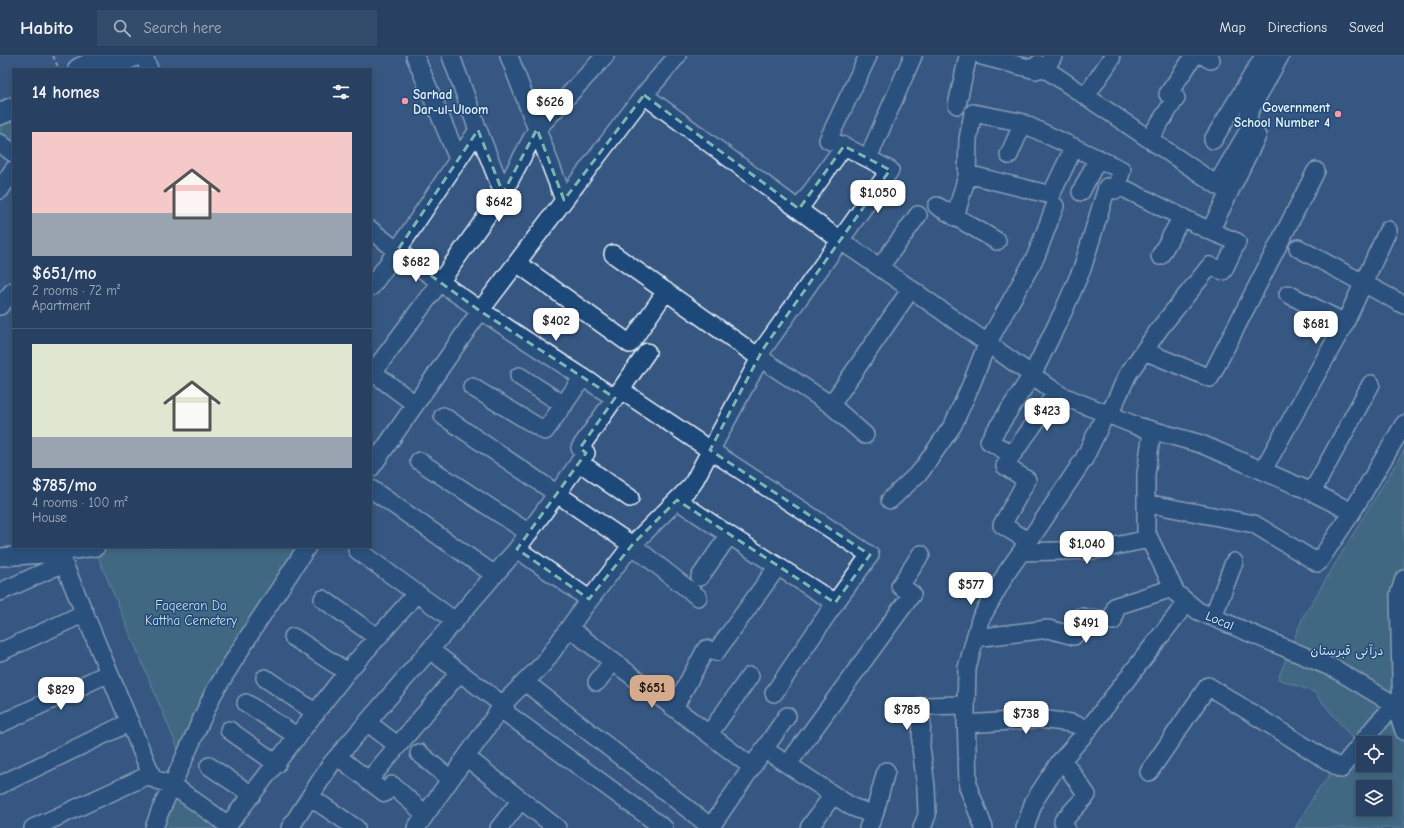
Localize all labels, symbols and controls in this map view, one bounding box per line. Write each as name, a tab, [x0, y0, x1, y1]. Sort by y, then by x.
search box	[97, 10, 377, 46]
text: Habito	[20, 17, 73, 39]
icon: search	[111, 17, 133, 39]
text: Search here	[143, 19, 221, 37]
text: Map	[1219, 19, 1246, 36]
text: Directions	[1268, 19, 1327, 36]
text: Saved	[1349, 19, 1384, 36]
icon: filters	[330, 81, 352, 103]
text: 14 homes	[32, 83, 99, 102]
place label: Sarhad Dar-ul-Uloom	[413, 87, 488, 117]
pin: $626	[526, 89, 574, 123]
text: $626	[536, 94, 564, 109]
marker: Sarhad Dar-ul-Uloom	[400, 96, 410, 106]
place label: Government School Number 4	[1234, 100, 1331, 130]
marker: Government School Number 4	[1333, 109, 1343, 119]
icon: home	[156, 158, 228, 230]
pin: $1,050	[845, 180, 911, 214]
text: $1,050	[859, 185, 897, 200]
pin: $642	[475, 189, 523, 223]
text: $642	[485, 194, 513, 209]
pin: $682	[392, 249, 440, 283]
text: $682	[402, 254, 430, 269]
text: $651/mo	[32, 264, 97, 283]
text: 2 rooms · 72 m²	[32, 283, 120, 298]
text: Apartment	[32, 298, 90, 313]
pin: $402	[532, 308, 580, 342]
pin: $681	[1292, 311, 1340, 345]
text: $402	[542, 313, 570, 328]
text: $681	[1303, 316, 1329, 331]
icon: home	[156, 370, 228, 442]
pin: $423	[1023, 398, 1071, 432]
text: $423	[1034, 403, 1060, 418]
text: $785/mo	[32, 476, 97, 495]
text: 4 rooms · 100 m²	[32, 495, 128, 510]
text: House	[32, 510, 67, 525]
pin: $1,040	[1054, 531, 1120, 565]
text: $1,040	[1069, 536, 1105, 551]
pin: $577	[947, 572, 995, 606]
text: $577	[958, 577, 984, 592]
park label: Faqeeran Da Kattha Cemetery	[145, 598, 237, 628]
street label: Local	[1204, 608, 1236, 633]
pin: $491	[1062, 610, 1110, 644]
text: $491	[1073, 615, 1099, 630]
park label: درآنی قبرستان	[1310, 643, 1384, 660]
pin: $651	[628, 675, 676, 709]
pin: $829	[37, 677, 85, 711]
text: $651	[639, 680, 665, 695]
text: $829	[47, 682, 75, 697]
pin: $785	[883, 697, 931, 731]
pin: $738	[1002, 701, 1050, 735]
text: $785	[894, 702, 920, 717]
text: $738	[1013, 706, 1039, 721]
map controls	[1356, 736, 1392, 816]
button: locate	[1356, 736, 1392, 772]
button: layers	[1356, 780, 1392, 816]

